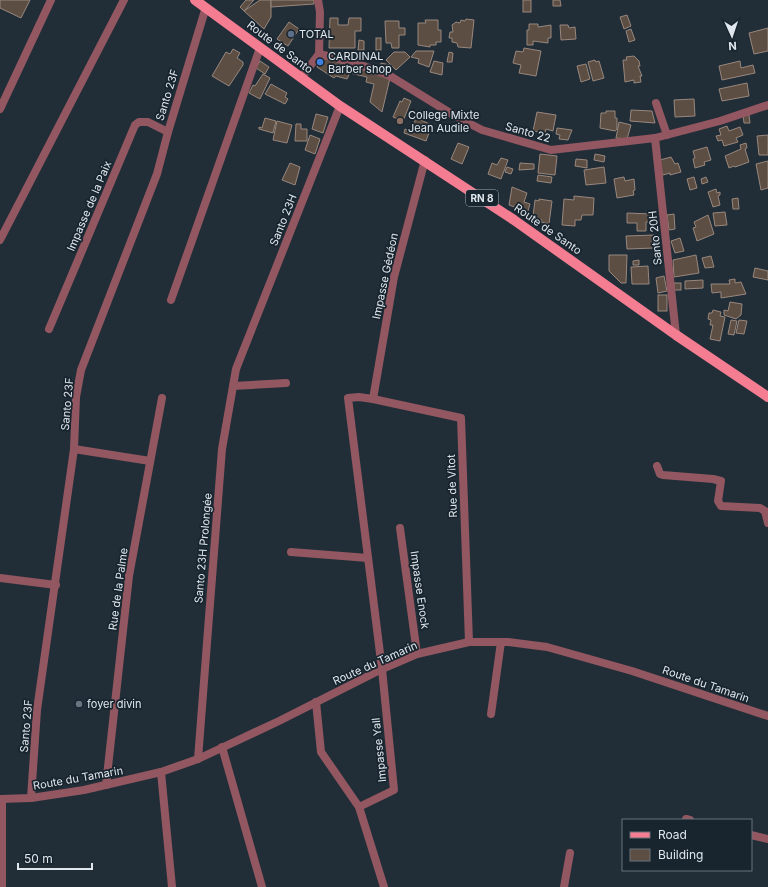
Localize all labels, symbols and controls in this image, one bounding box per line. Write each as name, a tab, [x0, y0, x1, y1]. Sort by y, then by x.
north arrow	[712, 16, 752, 56]
street label: Route de Santo	[244, 18, 316, 77]
place label: TOTAL	[299, 27, 334, 41]
marker: TOTAL	[286, 29, 296, 39]
text: N	[728, 39, 737, 53]
place label: CARDINAL Barber shop	[328, 49, 392, 76]
marker: CARDINAL Barber shop	[315, 57, 325, 67]
street label: Santo 23F	[153, 68, 181, 122]
place label: College Mixte Jean Audile	[408, 108, 479, 135]
marker: College Mixte Jean Audile	[395, 116, 405, 126]
street label: Santo 22	[504, 119, 552, 145]
street label: Impasse de la Paix	[64, 159, 114, 253]
road number: RN 8	[466, 190, 498, 206]
street label: Santo 23H	[266, 192, 300, 248]
street label: Route de Santo	[512, 201, 585, 258]
street label: Santo 20H	[645, 210, 665, 266]
street label: Impasse Gédéon	[369, 232, 401, 320]
street label: Santo 23F	[58, 377, 76, 431]
street label: Rue de Vitot	[444, 454, 460, 518]
street label: Santo 23H Prolongée	[191, 492, 215, 604]
street label: Rue de la Palme	[105, 547, 131, 631]
street label: Impasse Enock	[408, 550, 432, 630]
street label: Route du Tamarin	[331, 638, 419, 688]
street label: Route du Tamarin	[661, 663, 751, 705]
place label: foyer divin	[87, 697, 142, 711]
street label: Santo 23F	[17, 699, 35, 753]
marker: foyer divin	[74, 699, 84, 709]
street label: Impasse Yall	[369, 717, 389, 783]
street label: Route du Tamarin	[32, 763, 124, 793]
legend	[622, 819, 752, 871]
text: Road	[658, 827, 687, 842]
scale bar	[18, 845, 92, 871]
text: Building	[658, 847, 703, 862]
text: 50 m	[24, 851, 53, 866]

